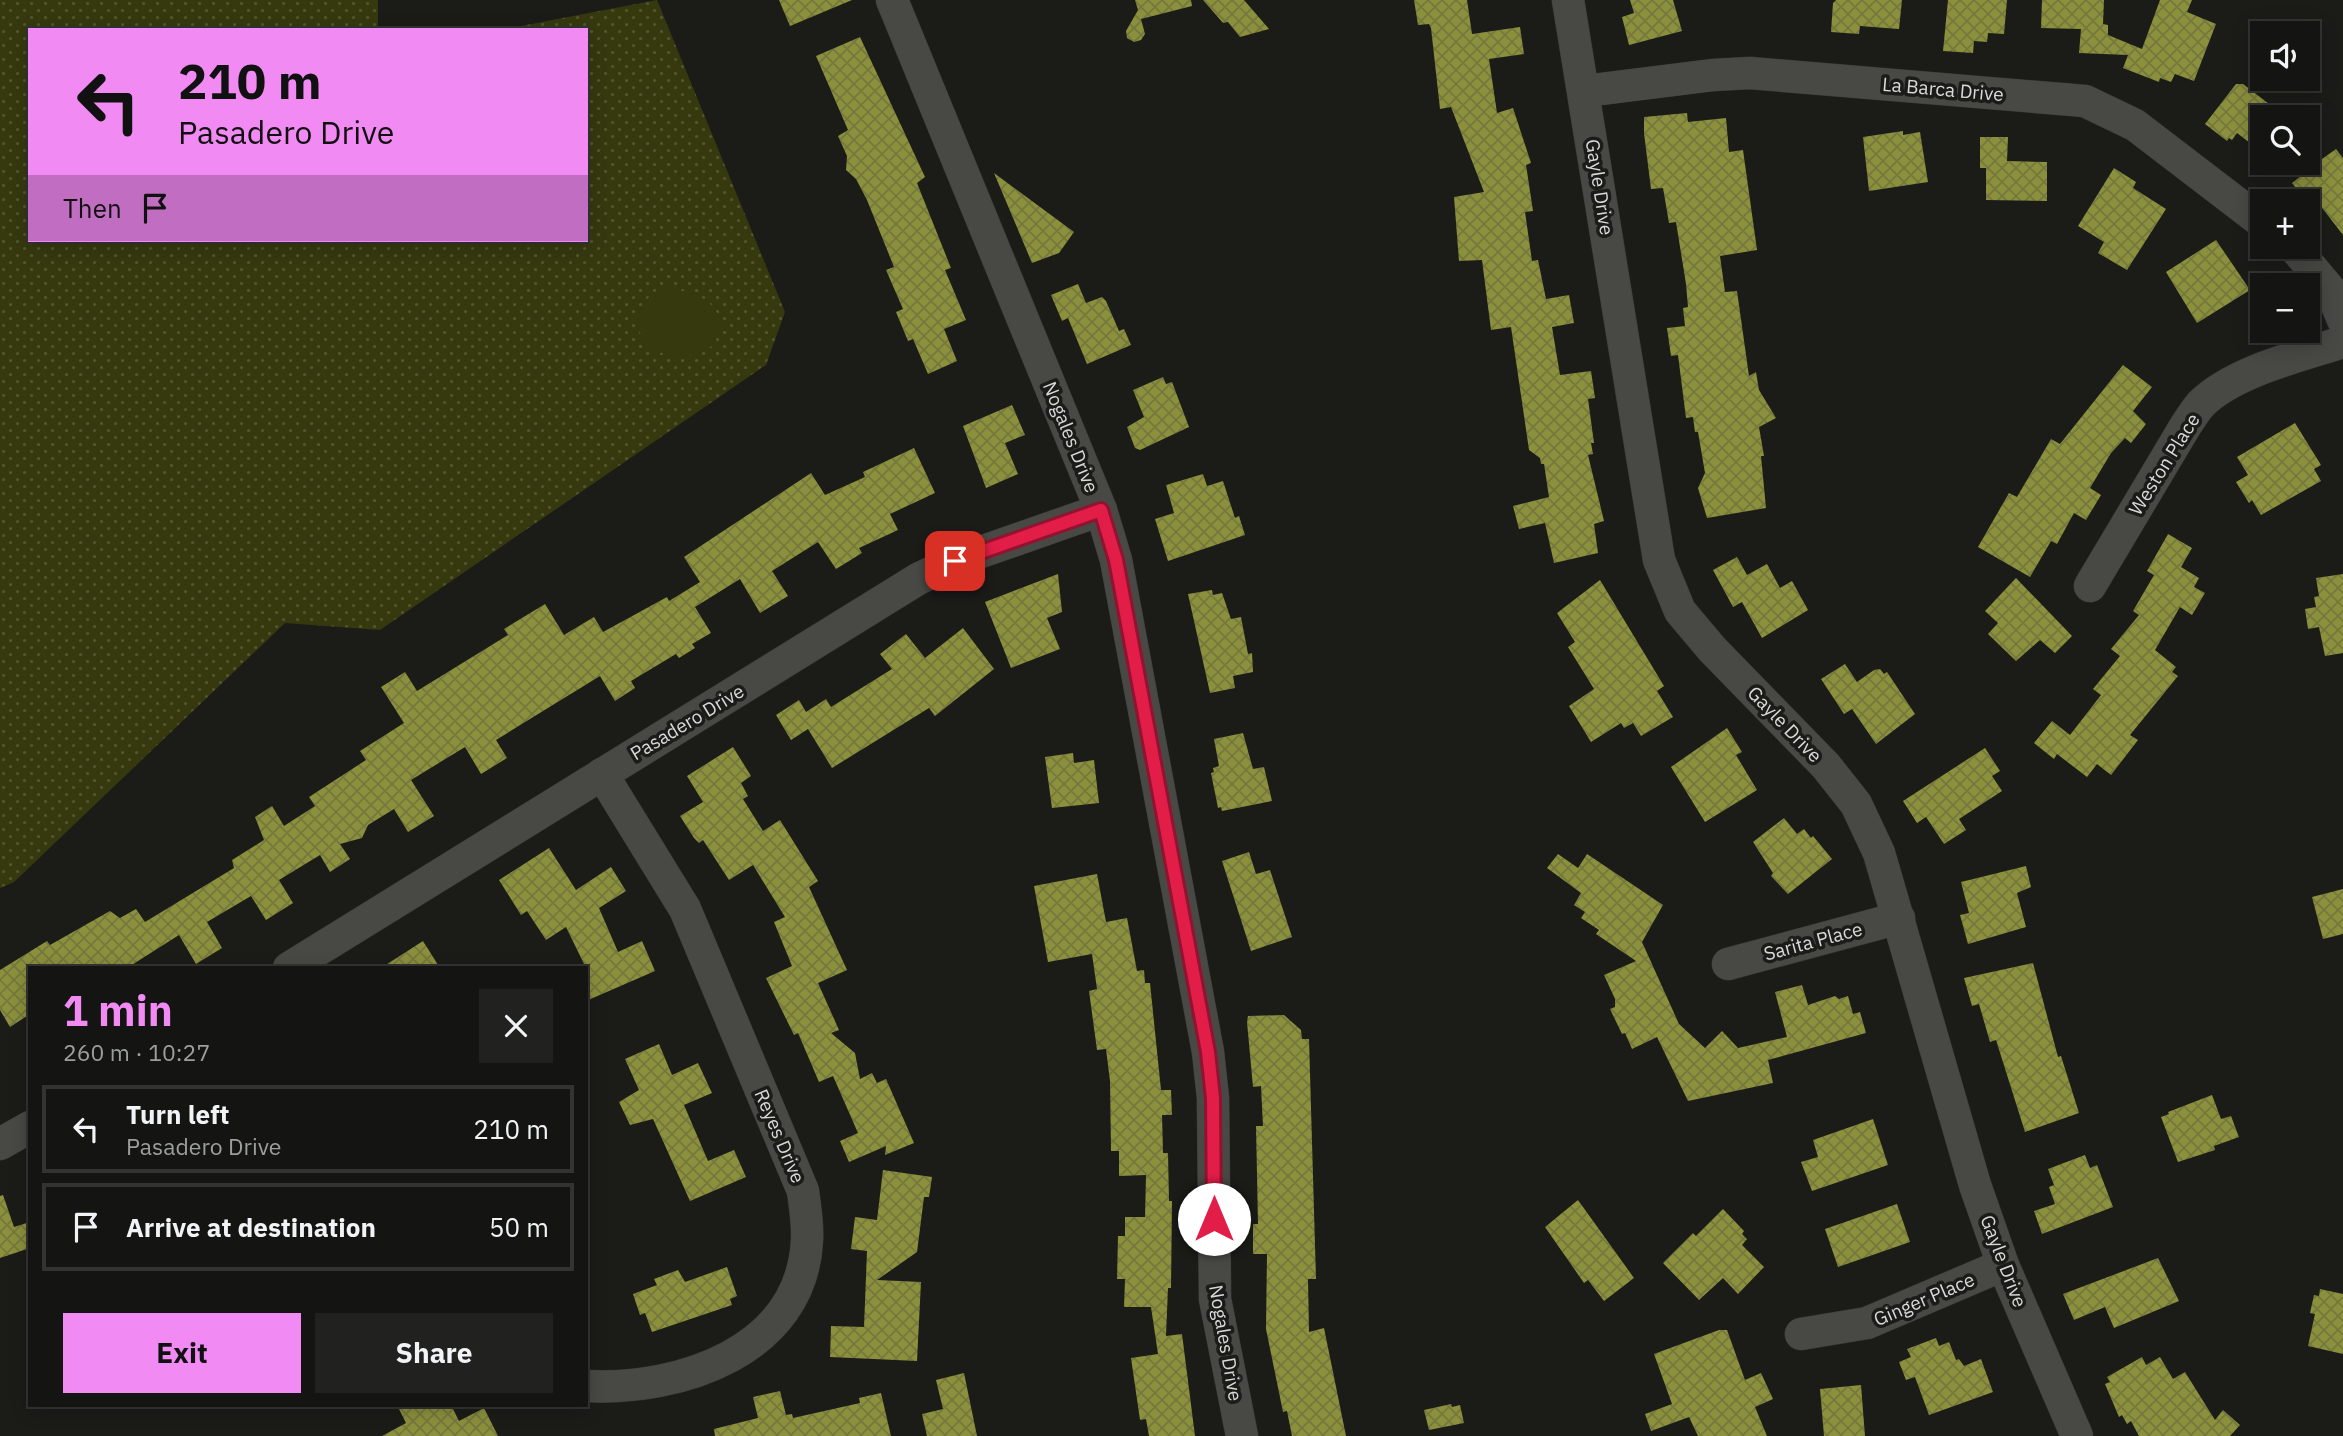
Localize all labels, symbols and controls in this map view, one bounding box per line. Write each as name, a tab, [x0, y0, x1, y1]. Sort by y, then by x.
map controls	[2250, 21, 2320, 343]
button: sound	[2250, 21, 2320, 91]
text: 210 m	[178, 49, 322, 112]
icon: left	[63, 56, 154, 147]
street label: La Barca Drive	[1881, 72, 2005, 106]
button: search	[2250, 105, 2320, 175]
text: Pasadero Drive	[178, 111, 394, 153]
street label: Gayle Drive	[1581, 137, 1619, 237]
icon: arrive	[136, 189, 174, 227]
button: +	[2250, 189, 2320, 259]
text: Then	[63, 191, 122, 225]
button: −	[2250, 273, 2320, 343]
street label: Nogales Drive	[1038, 378, 1104, 496]
street label: Weston Place	[2123, 409, 2205, 519]
pin	[925, 531, 985, 591]
icon: arrive	[936, 542, 974, 580]
street label: Pasadero Drive	[626, 679, 748, 765]
street label: Gayle Drive	[1743, 681, 1827, 767]
street label: Sarita Place	[1761, 916, 1865, 966]
text: 1 min	[63, 983, 173, 1038]
button: close	[479, 989, 553, 1063]
text: 260 m · 10:27	[63, 1037, 210, 1067]
street label: Reyes Drive	[749, 1085, 811, 1187]
text: Turn left	[126, 1097, 229, 1131]
icon: left	[67, 1110, 105, 1148]
text: 210 m	[473, 1112, 549, 1146]
text: Pasadero Drive	[126, 1131, 281, 1161]
position arrow	[1177, 1182, 1251, 1256]
icon: arrive	[67, 1208, 105, 1246]
text: Arrive at destination	[126, 1210, 376, 1244]
text: 50 m	[489, 1210, 549, 1244]
street label: Gayle Drive	[1975, 1211, 2033, 1311]
street label: Ginger Place	[1870, 1267, 1978, 1331]
street label: Nogales Drive	[1204, 1283, 1248, 1403]
button: Exit	[63, 1313, 301, 1393]
button: Share	[315, 1313, 553, 1393]

